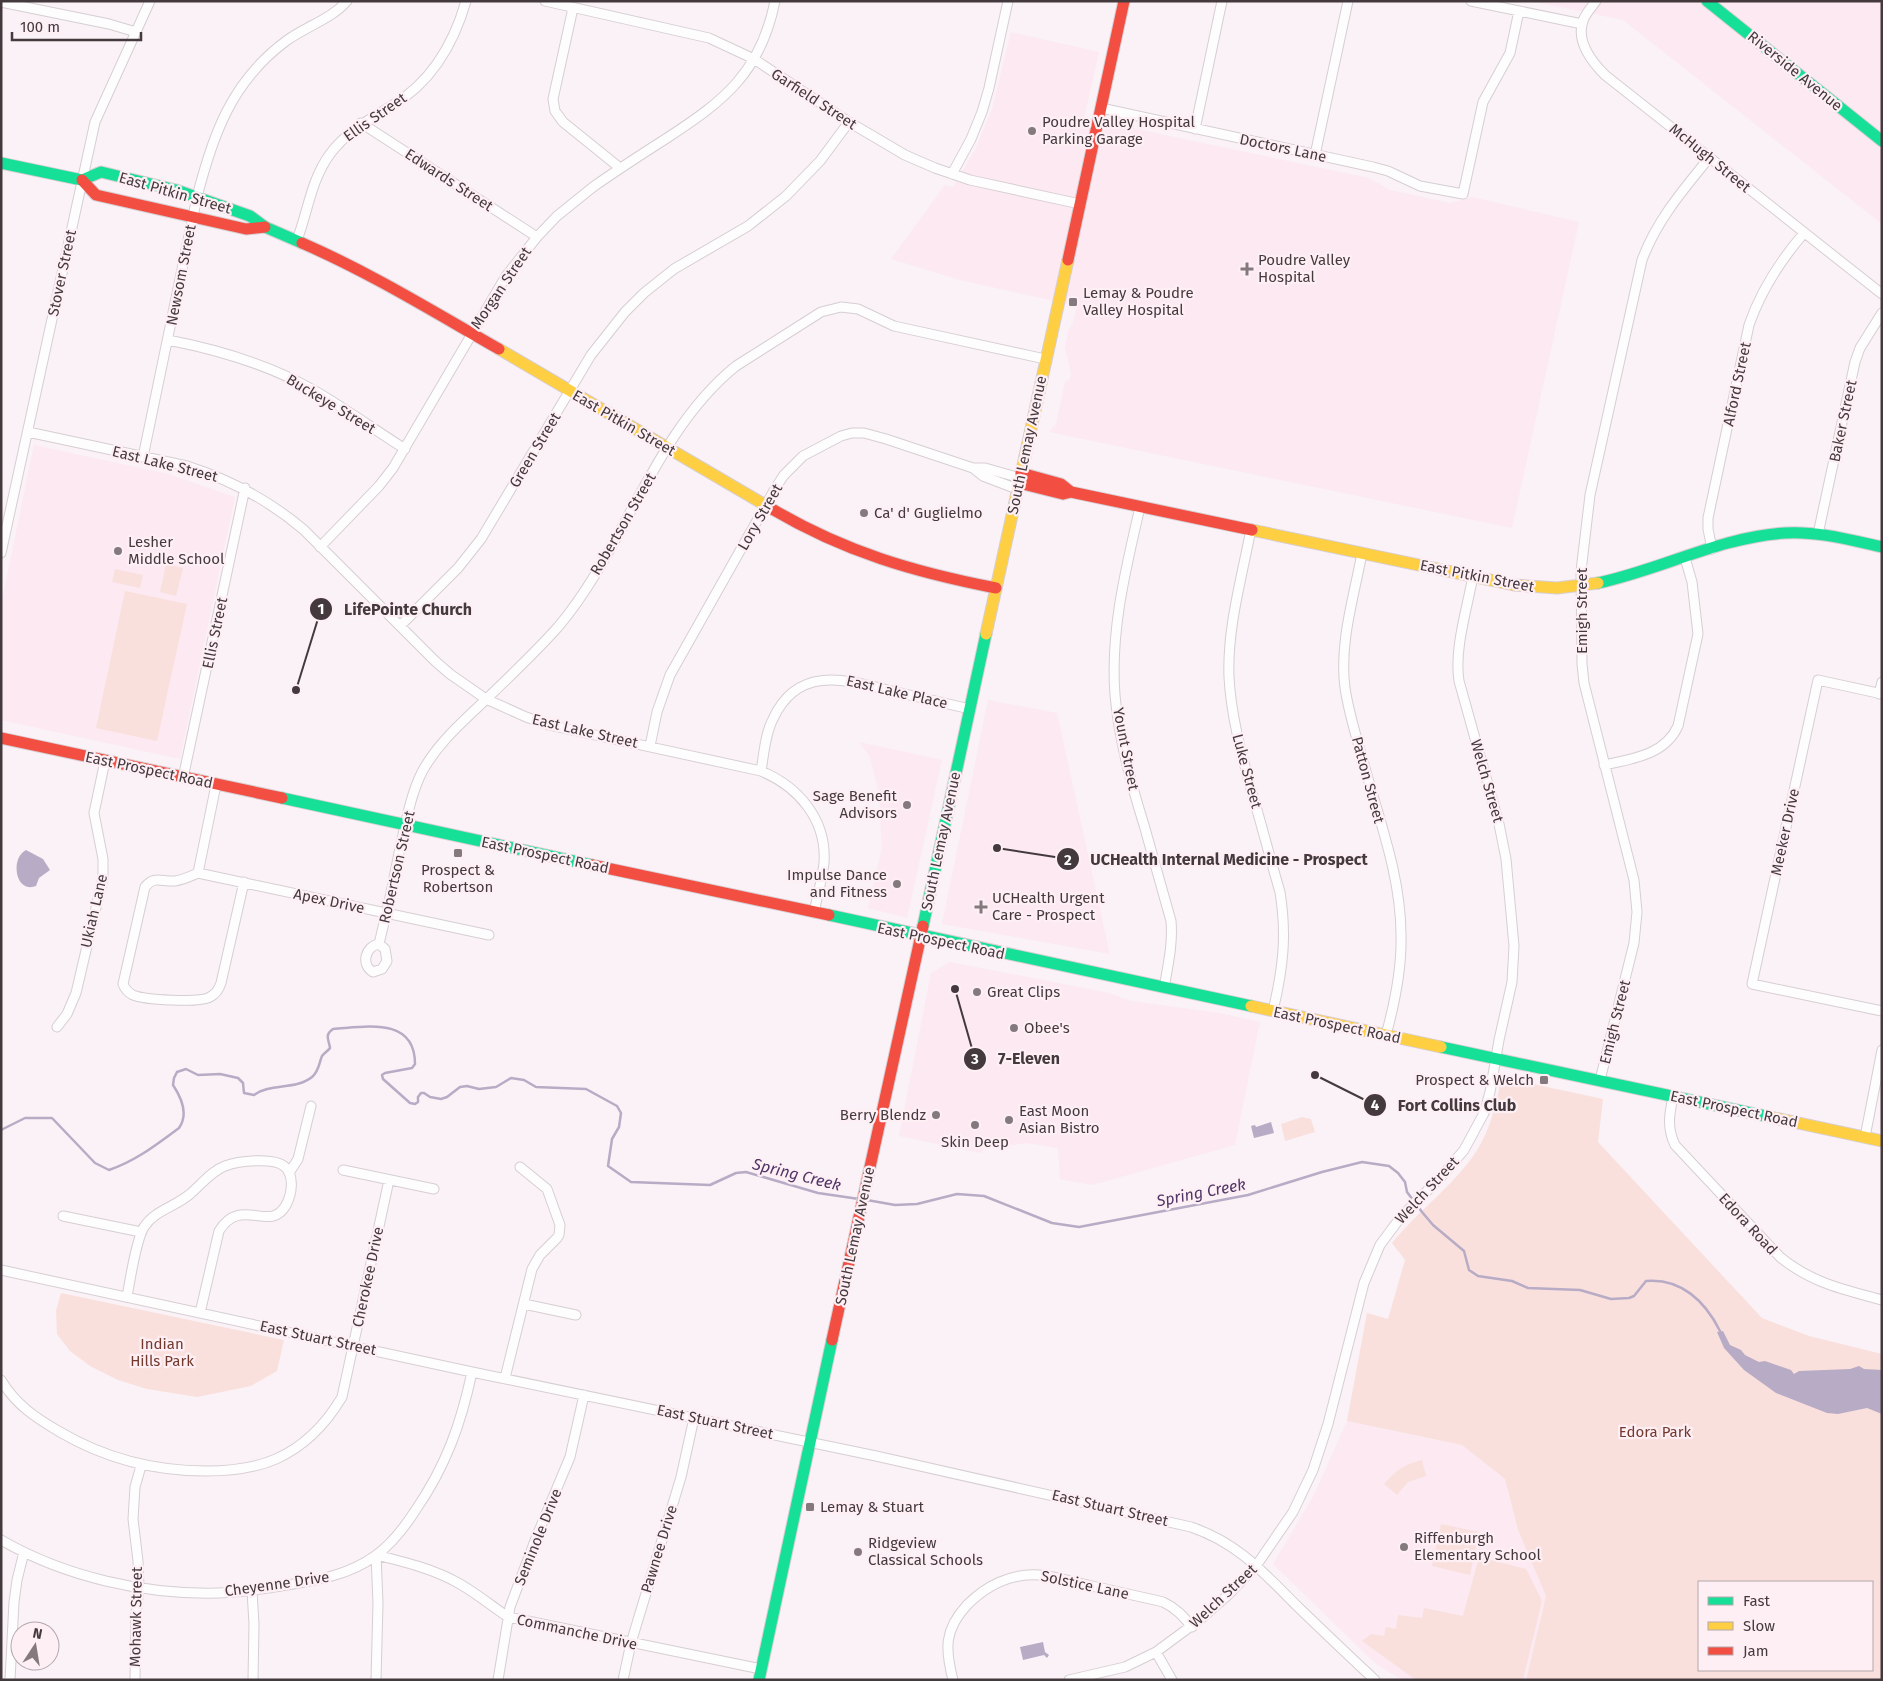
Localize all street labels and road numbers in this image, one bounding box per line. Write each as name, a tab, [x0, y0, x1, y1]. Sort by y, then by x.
street label: Riverside Avenue	[1744, 27, 1846, 115]
street label: Garfield Street	[768, 65, 861, 134]
street label: Ellis Street	[340, 88, 410, 145]
street label: McHugh Street	[1666, 120, 1755, 197]
street label: Doctors Lane	[1238, 130, 1328, 166]
street label: Edwards Street	[402, 145, 497, 215]
street label: East Pitkin Street	[117, 168, 234, 218]
street label: Newsom Street	[162, 222, 200, 327]
street label: Stover Street	[44, 228, 80, 318]
street label: Morgan Street	[467, 243, 535, 332]
street label: Alford Street	[1719, 340, 1755, 428]
street label: Buckeye Street	[283, 370, 379, 438]
street label: South Lemay Avenue	[1004, 374, 1050, 516]
street label: Baker Street	[1826, 378, 1861, 464]
street label: East Pitkin Street	[569, 386, 679, 460]
street label: Green Street	[505, 409, 565, 491]
street label: East Lake Street	[110, 442, 220, 486]
street label: Robertson Street	[586, 469, 660, 578]
street label: Lory Street	[734, 480, 787, 553]
street label: East Pitkin Street	[1418, 556, 1536, 596]
street label: Emigh Street	[1573, 567, 1591, 654]
street label: Ellis Street	[199, 595, 231, 670]
street label: East Lake Place	[845, 672, 949, 712]
street label: Yount Street	[1109, 706, 1143, 792]
street label: East Lake Street	[530, 710, 640, 752]
street label: Luke Street	[1228, 732, 1266, 811]
street label: Patton Street	[1348, 735, 1388, 826]
street label: Welch Street	[1467, 737, 1508, 825]
street label: East Prospect Road	[84, 748, 214, 792]
street label: South Lemay Avenue	[918, 770, 964, 912]
street label: Meeker Drive	[1767, 787, 1803, 877]
street label: Robertson Street	[375, 808, 419, 925]
street label: East Prospect Road	[480, 833, 610, 877]
street label: Ukiah Lane	[77, 872, 111, 950]
street label: Apex Drive	[292, 885, 366, 917]
street label: East Prospect Road	[876, 919, 1006, 963]
street label: Emigh Street	[1596, 977, 1634, 1066]
street label: East Prospect Road	[1272, 1003, 1402, 1047]
street label: East Prospect Road	[1669, 1087, 1799, 1131]
street label: Welch Street	[1391, 1152, 1463, 1227]
street label: South Lemay Avenue	[832, 1165, 878, 1307]
street label: Edora Road	[1715, 1190, 1781, 1258]
street label: Cherokee Drive	[349, 1225, 387, 1329]
street label: East Stuart Street	[258, 1317, 378, 1359]
street label: East Stuart Street	[655, 1401, 775, 1443]
street label: Seminole Drive	[510, 1486, 566, 1588]
street label: East Stuart Street	[1050, 1486, 1170, 1530]
street label: Pawnee Drive	[637, 1503, 681, 1595]
street label: Welch Street	[1186, 1560, 1261, 1632]
street label: Mohawk Street	[126, 1566, 146, 1667]
street label: Solstice Lane	[1039, 1567, 1131, 1603]
street label: Cheyenne Drive	[223, 1568, 331, 1600]
street label: Commanche Drive	[515, 1610, 639, 1654]

